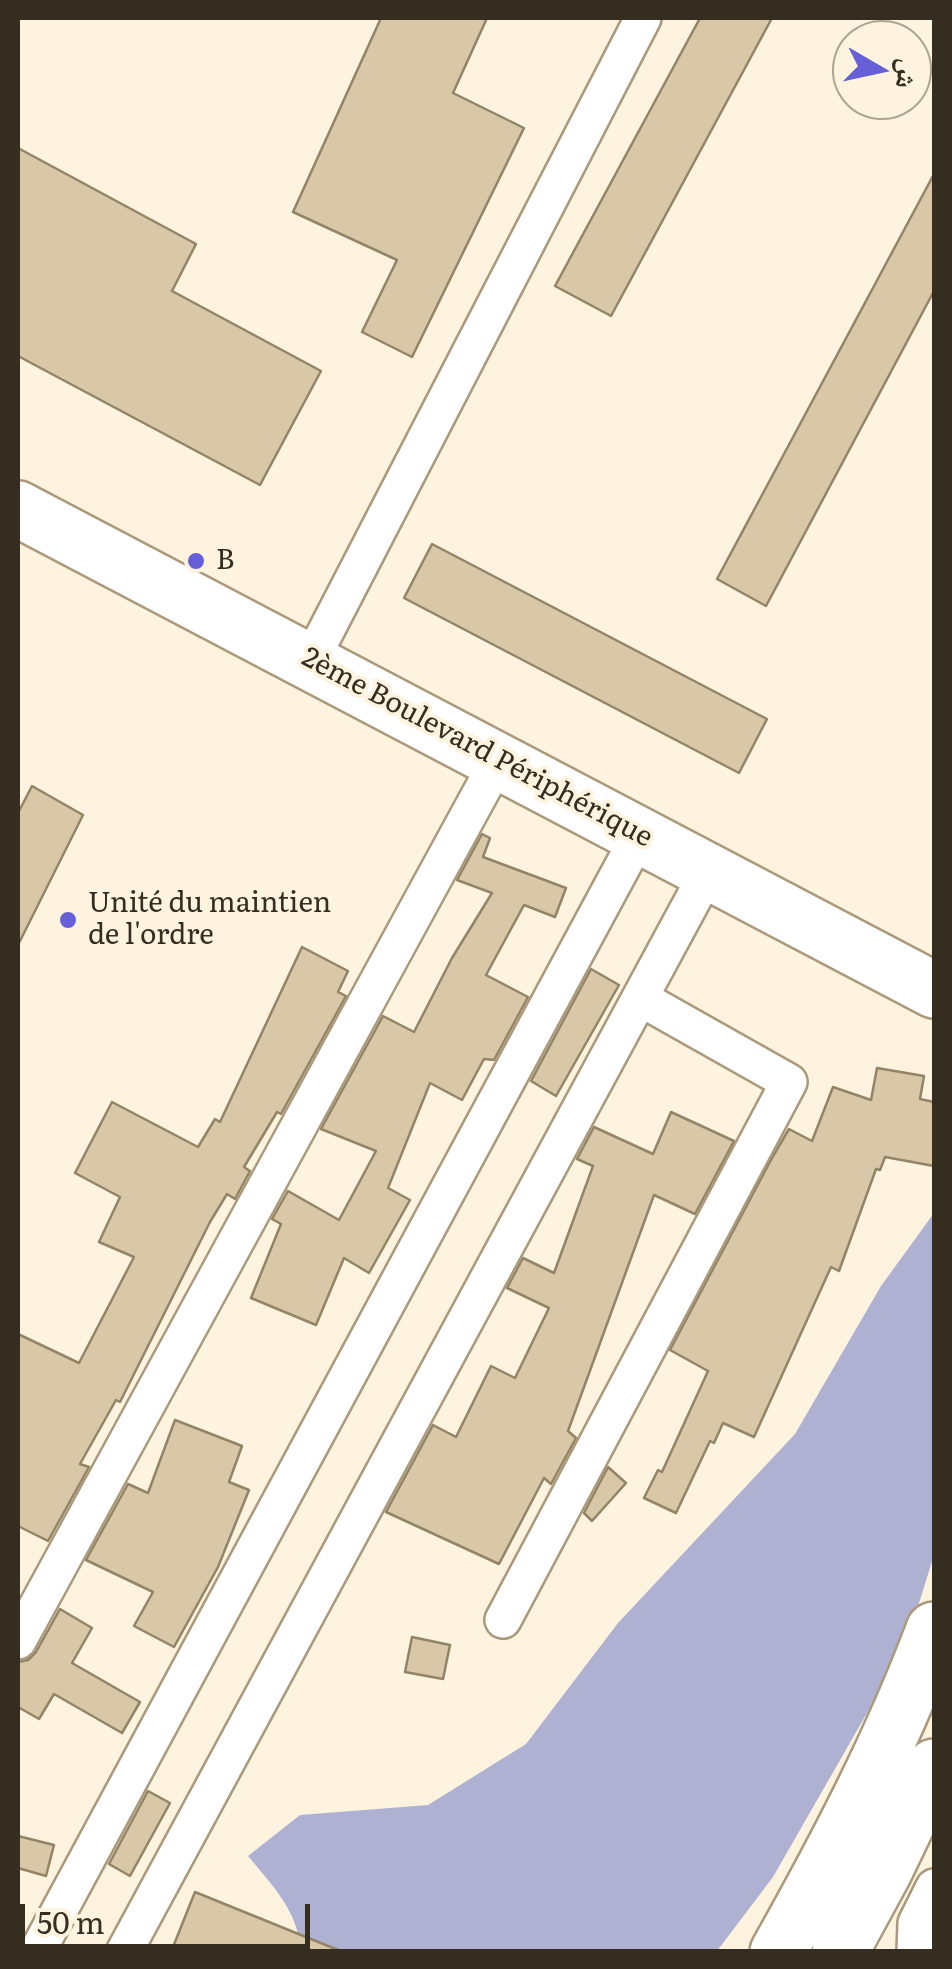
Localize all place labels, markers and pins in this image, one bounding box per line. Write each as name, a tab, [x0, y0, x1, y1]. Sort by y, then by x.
place label: B	[216, 544, 234, 578]
marker: B	[185, 550, 207, 572]
place label: Unité du maintien de l'ordre	[88, 887, 331, 953]
marker: Unité du maintien de l'ordre	[57, 909, 79, 931]

